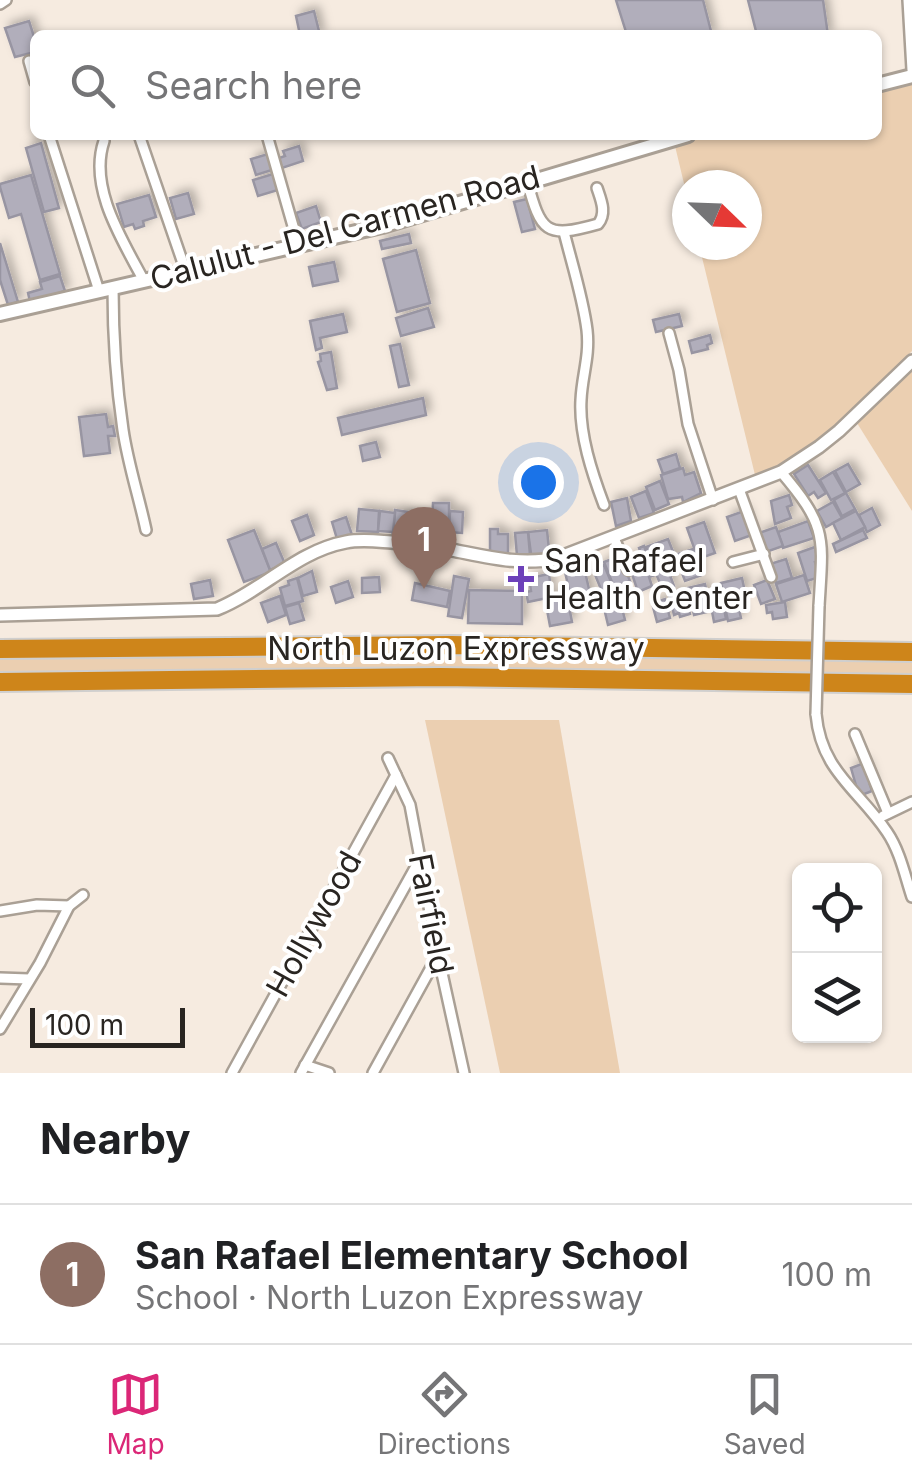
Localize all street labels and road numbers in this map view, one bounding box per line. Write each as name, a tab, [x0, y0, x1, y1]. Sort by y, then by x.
street label: Calulut - Del Carmen Road	[146, 157, 544, 298]
street label: North Luzon Expressway	[267, 629, 645, 668]
street label: Hollywood	[258, 844, 369, 1003]
street label: Fairfield	[401, 850, 462, 977]

